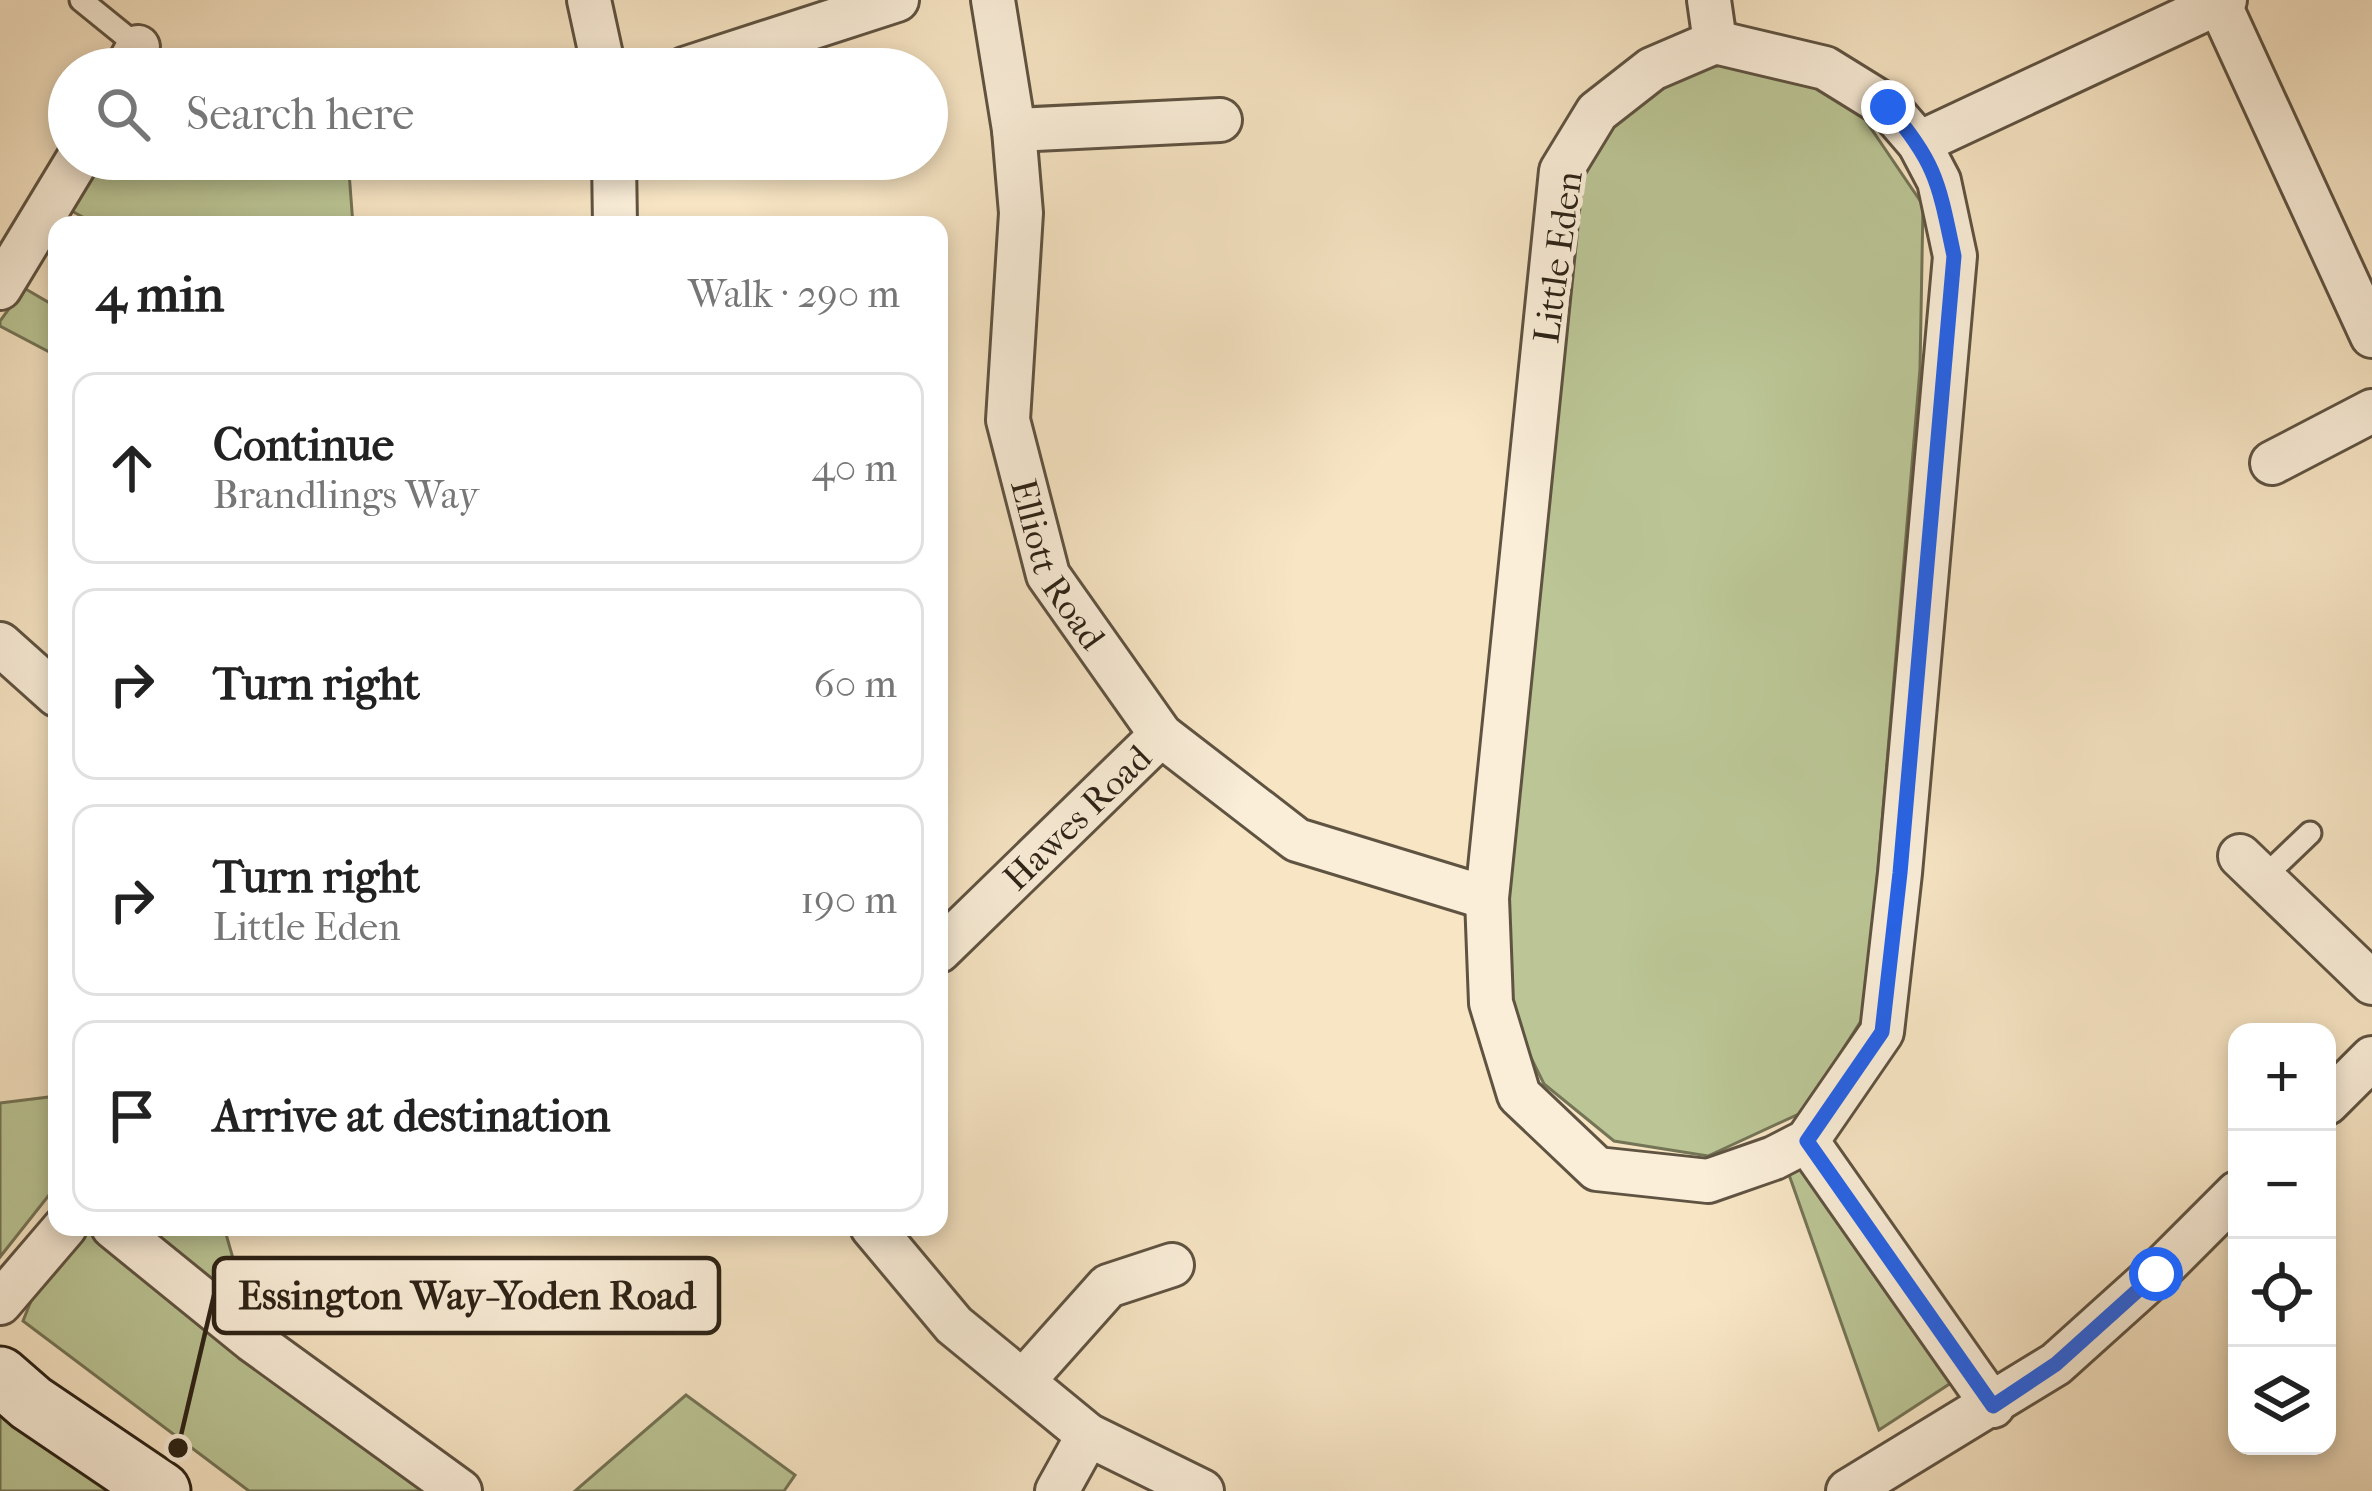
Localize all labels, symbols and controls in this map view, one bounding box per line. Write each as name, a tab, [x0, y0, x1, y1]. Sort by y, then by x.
search box	[48, 48, 948, 180]
route end	[1861, 80, 1915, 134]
icon: search	[90, 81, 156, 147]
text: Search here	[186, 88, 414, 141]
street label: Little Eden	[1525, 168, 1591, 346]
text: 4 min	[96, 264, 224, 324]
text: Walk · 290 m	[688, 271, 900, 317]
text: Continue	[213, 419, 394, 472]
icon: ahead	[99, 435, 165, 501]
text: 40 m	[812, 445, 897, 491]
text: Brandlings Way	[213, 472, 479, 518]
street label: Elliott Road	[1002, 475, 1114, 658]
icon: right	[99, 651, 165, 717]
text: Turn right	[213, 658, 420, 711]
text: 60 m	[814, 661, 897, 707]
street label: Hawes Road	[995, 736, 1160, 899]
text: Turn right	[213, 851, 420, 904]
icon: right	[99, 867, 165, 933]
text: 190 m	[800, 877, 897, 923]
text: Little Eden	[213, 904, 401, 950]
map controls	[2228, 1023, 2336, 1455]
button: +	[2228, 1023, 2336, 1131]
icon: arrive	[99, 1083, 165, 1149]
text: Arrive at destination	[213, 1090, 610, 1143]
button: −	[2228, 1131, 2336, 1239]
button: locate	[2228, 1239, 2336, 1347]
route start	[2129, 1247, 2183, 1301]
callout: Essington Way-Yoden Road	[214, 1258, 719, 1333]
text: Essington Way-Yoden Road	[238, 1273, 698, 1319]
button: layers	[2228, 1347, 2336, 1455]

